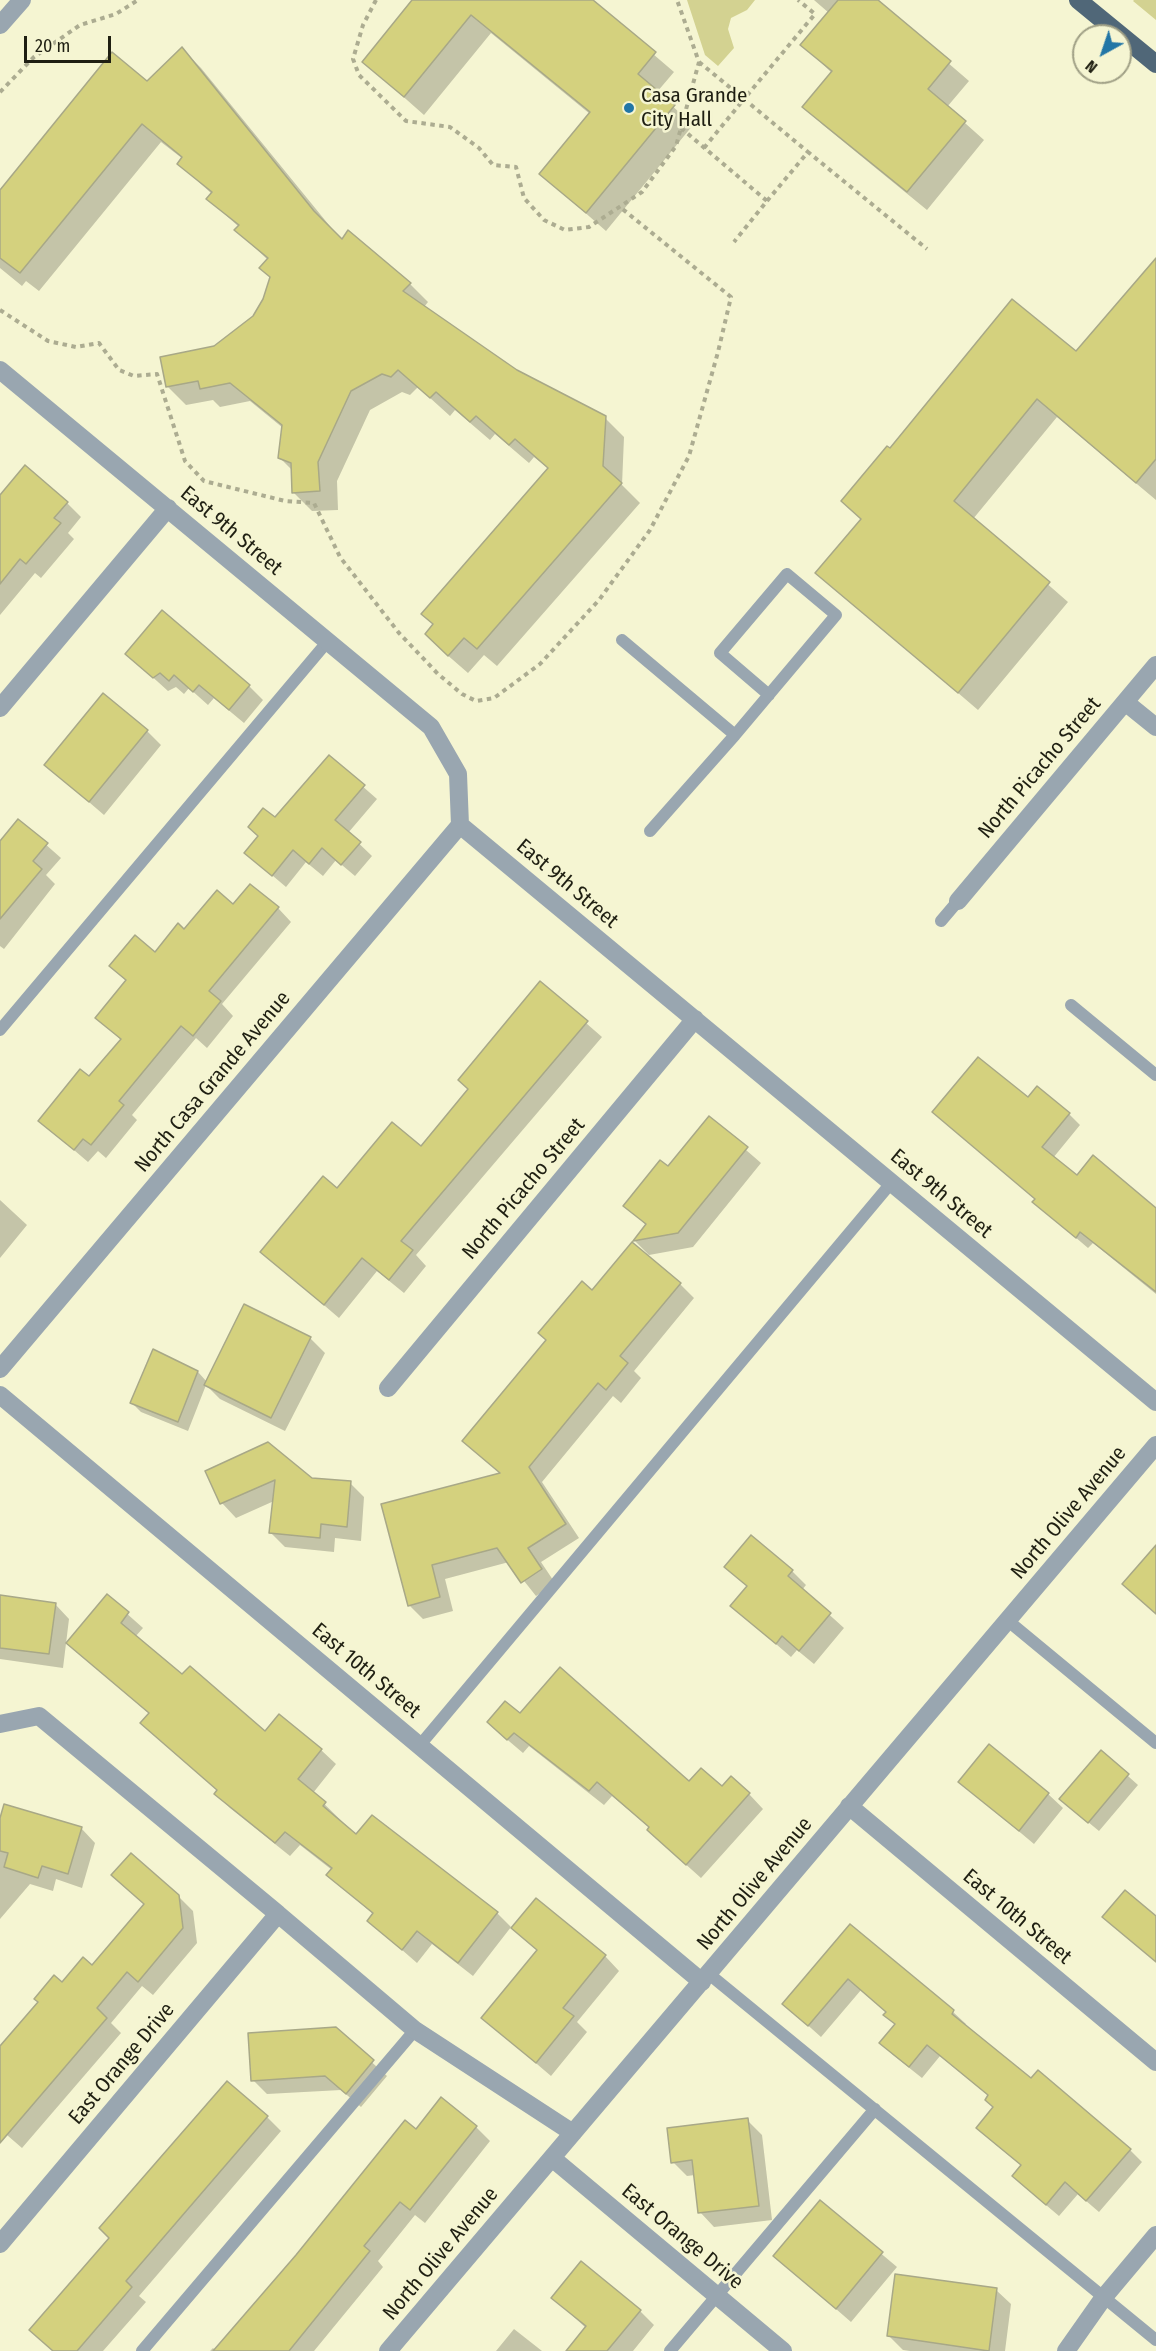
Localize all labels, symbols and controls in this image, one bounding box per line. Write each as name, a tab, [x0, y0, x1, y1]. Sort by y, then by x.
scale bar	[27, 24, 114, 62]
north arrow	[1072, 24, 1132, 84]
text: 20 m	[35, 35, 70, 57]
text: N	[1082, 56, 1101, 77]
place label: Casa Grande City Hall	[641, 83, 747, 133]
marker: Casa Grande City Hall	[622, 101, 636, 115]
street label: East 9th Street	[175, 481, 287, 581]
street label: North Picacho Street	[973, 692, 1107, 844]
street label: East 9th Street	[511, 834, 623, 934]
street label: North Casa Grande Avenue	[130, 986, 296, 1178]
street label: North Picacho Street	[457, 1113, 591, 1265]
street label: East 9th Street	[885, 1144, 997, 1244]
street label: North Olive Avenue	[1006, 1441, 1132, 1585]
street label: East 10th Street	[307, 1618, 425, 1724]
street label: North Olive Avenue	[692, 1812, 818, 1956]
street label: East 10th Street	[958, 1864, 1076, 1970]
street label: East Orange Drive	[64, 1998, 180, 2130]
street label: East Orange Drive	[616, 2179, 748, 2295]
street label: North Olive Avenue	[378, 2182, 504, 2326]

